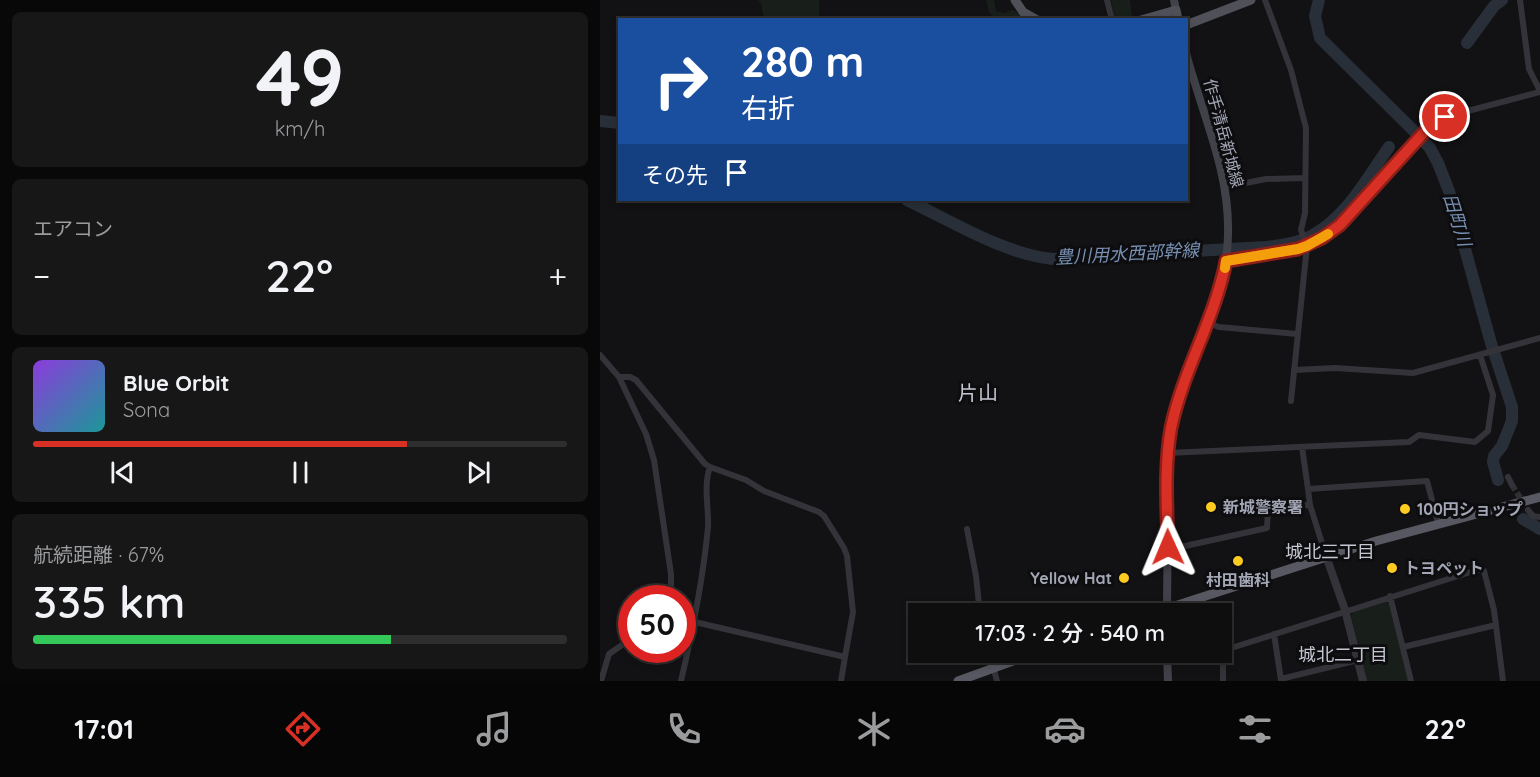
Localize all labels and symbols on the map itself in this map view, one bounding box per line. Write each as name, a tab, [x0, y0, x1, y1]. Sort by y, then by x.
street label: 作手清岳新城線	[1200, 76, 1248, 190]
pin	[1419, 91, 1470, 142]
water label: 田町川	[1439, 191, 1477, 251]
water label: 豊川用水西部幹線	[1054, 238, 1201, 269]
district label: 片山	[958, 380, 998, 405]
place label: 新城警察署	[1223, 497, 1303, 517]
place label: 100円ショップ	[1417, 499, 1523, 519]
marker: 新城警察署	[1204, 500, 1218, 514]
marker: 100円ショップ	[1398, 502, 1412, 516]
position arrow	[1136, 515, 1200, 579]
district label: 城北三丁目	[1285, 540, 1375, 563]
marker: 村田歯科	[1231, 554, 1245, 568]
place label: トヨペット	[1404, 558, 1484, 578]
marker: トヨペット	[1385, 561, 1399, 575]
place label: Yellow Hat	[1030, 568, 1112, 588]
place label: 村田歯科	[1206, 570, 1270, 590]
marker: Yellow Hat	[1117, 571, 1131, 585]
speed limit sign: 50	[618, 585, 696, 663]
district label: 城北二丁目	[1298, 643, 1388, 666]

